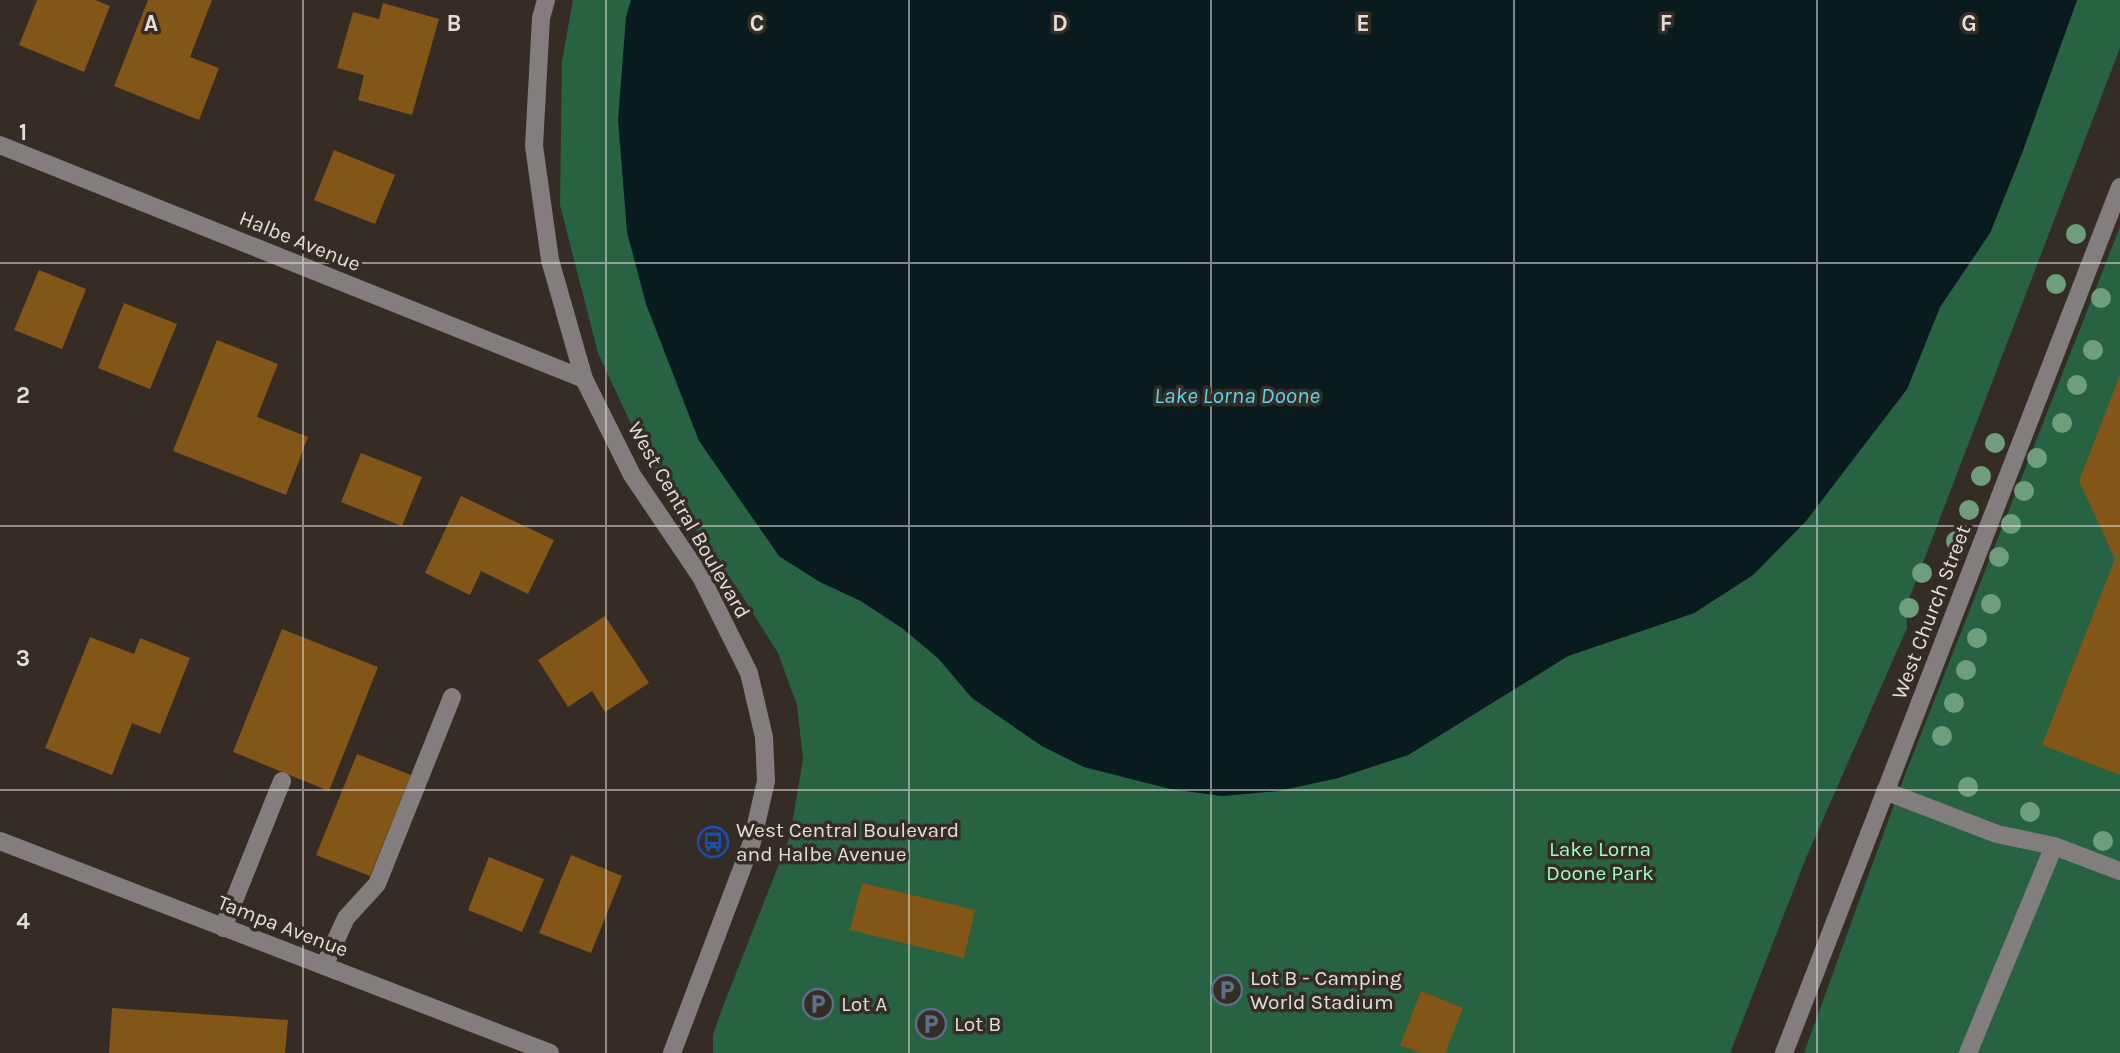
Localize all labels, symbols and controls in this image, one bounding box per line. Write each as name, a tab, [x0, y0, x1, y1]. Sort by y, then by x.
text: A	[144, 10, 158, 37]
text: B	[447, 10, 461, 37]
text: C	[750, 10, 764, 37]
text: D	[1052, 10, 1068, 37]
text: E	[1356, 10, 1370, 37]
text: F	[1660, 10, 1672, 37]
text: G	[1961, 10, 1977, 37]
text: 1	[19, 119, 27, 146]
street label: Halbe Avenue	[236, 206, 364, 276]
text: 2	[16, 382, 30, 409]
water label: Lake Lorna Doone	[1154, 382, 1320, 409]
street label: West Central Boulevard	[623, 417, 755, 623]
street label: West Church Street	[1887, 521, 1975, 703]
text: 3	[16, 645, 30, 672]
place label: West Central Boulevard and Halbe Avenue	[736, 818, 959, 866]
bus stop icon: West Central Boulevard and Halbe Avenue	[696, 825, 730, 859]
park label: Lake Lorna Doone Park	[1546, 837, 1654, 885]
street label: Tampa Avenue	[214, 890, 352, 962]
text: 4	[16, 908, 30, 935]
place label: Lot B - Camping World Stadium	[1250, 966, 1402, 1014]
parking icon: Lot B - Camping World Stadium	[1210, 973, 1244, 1007]
parking icon: Lot A	[801, 987, 835, 1021]
place label: Lot A	[841, 992, 887, 1016]
parking icon: Lot B	[914, 1007, 948, 1041]
place label: Lot B	[954, 1012, 1001, 1036]

